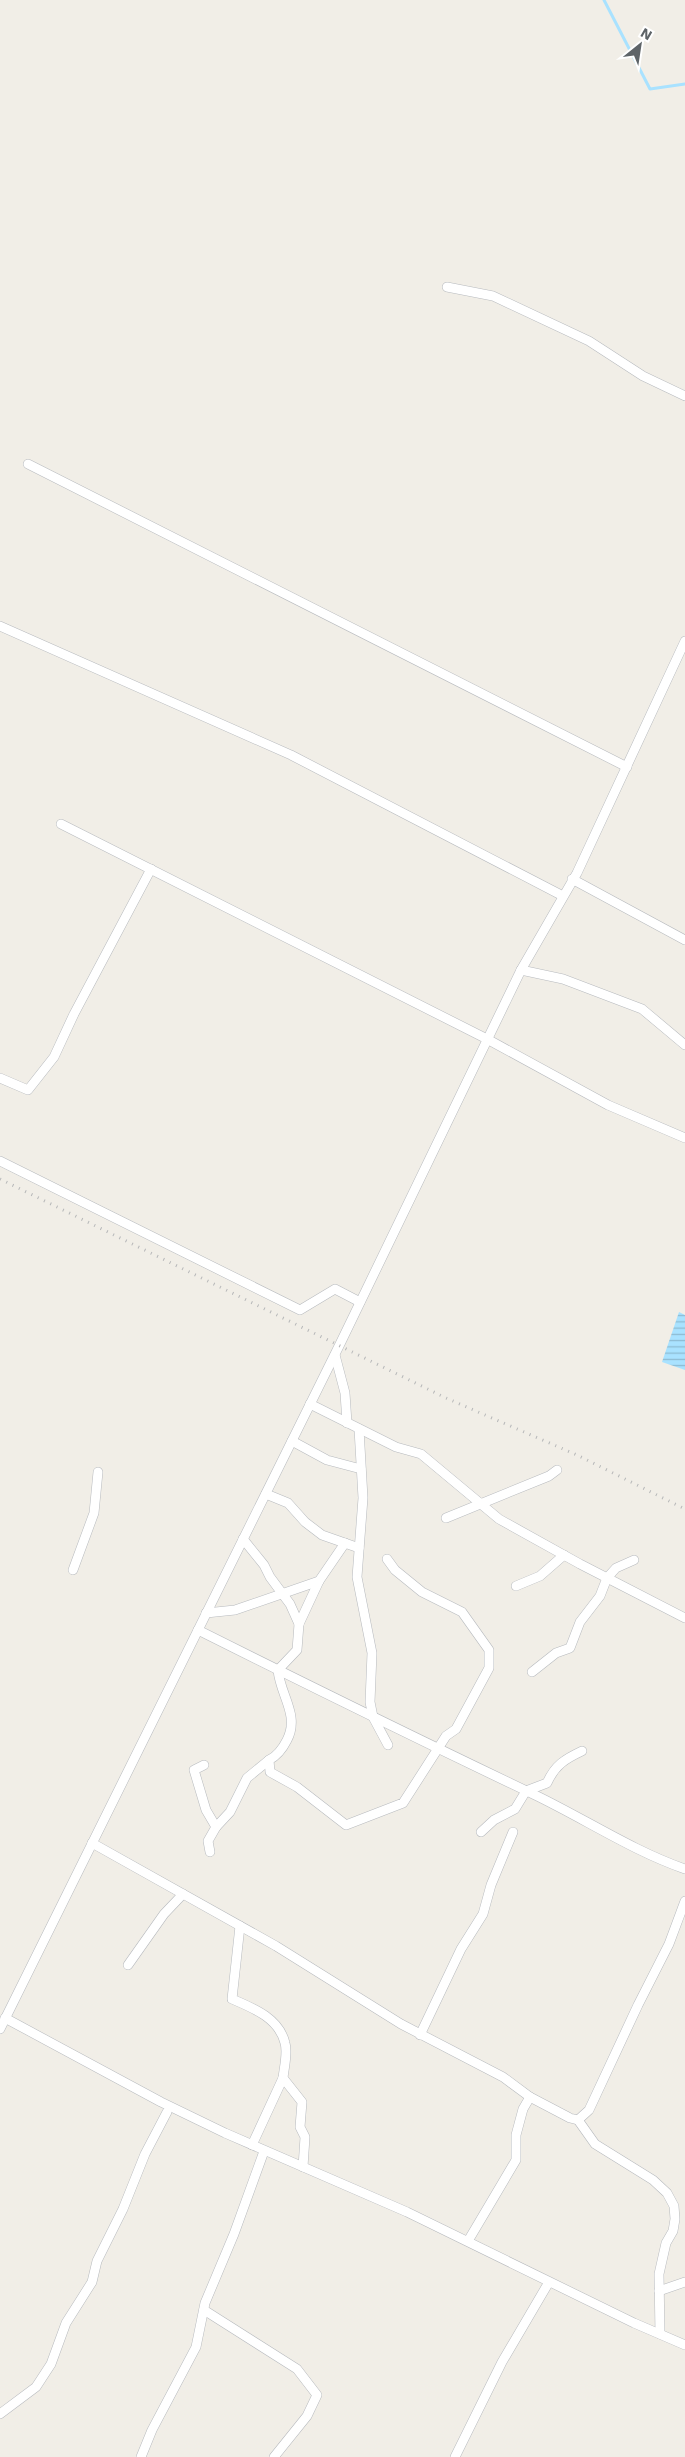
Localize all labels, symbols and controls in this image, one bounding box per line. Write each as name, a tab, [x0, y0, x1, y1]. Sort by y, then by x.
north arrow	[615, 20, 665, 70]
text: N	[638, 24, 655, 43]

